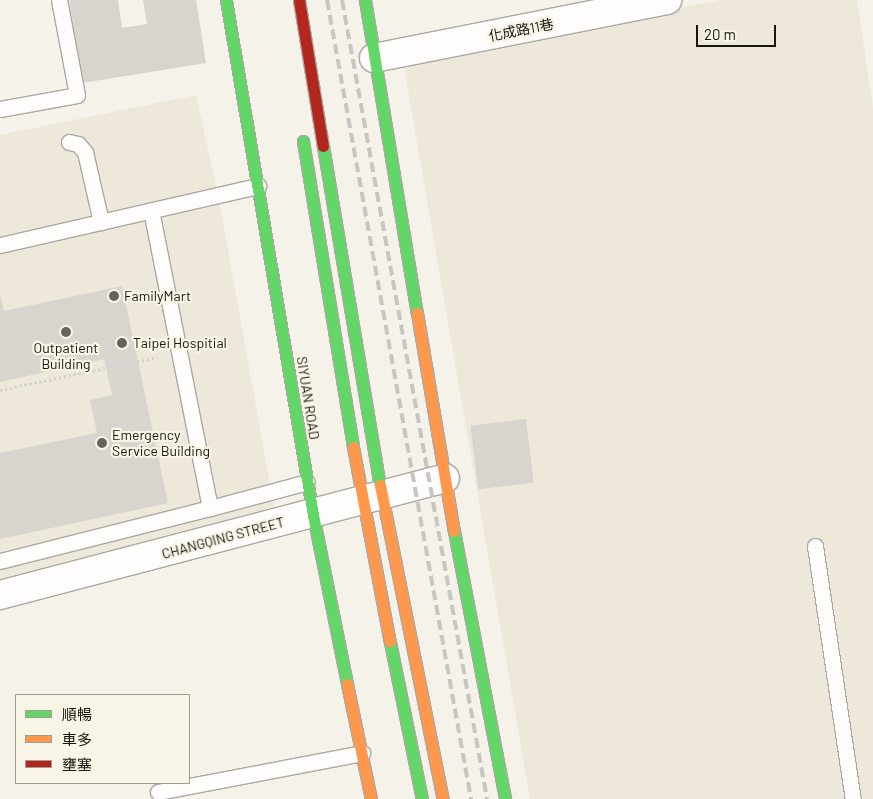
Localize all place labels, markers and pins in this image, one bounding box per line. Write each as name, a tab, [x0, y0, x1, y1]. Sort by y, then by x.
place label: FamilyMart	[124, 288, 191, 304]
marker: FamilyMart	[108, 290, 120, 302]
marker: Outpatient Building	[60, 326, 72, 338]
place label: Taipei Hospitial	[133, 335, 227, 351]
marker: Taipei Hospitial	[115, 336, 129, 350]
place label: Outpatient Building	[34, 340, 98, 372]
place label: Emergency Service Building	[112, 427, 210, 460]
marker: Emergency Service Building	[96, 437, 108, 449]

